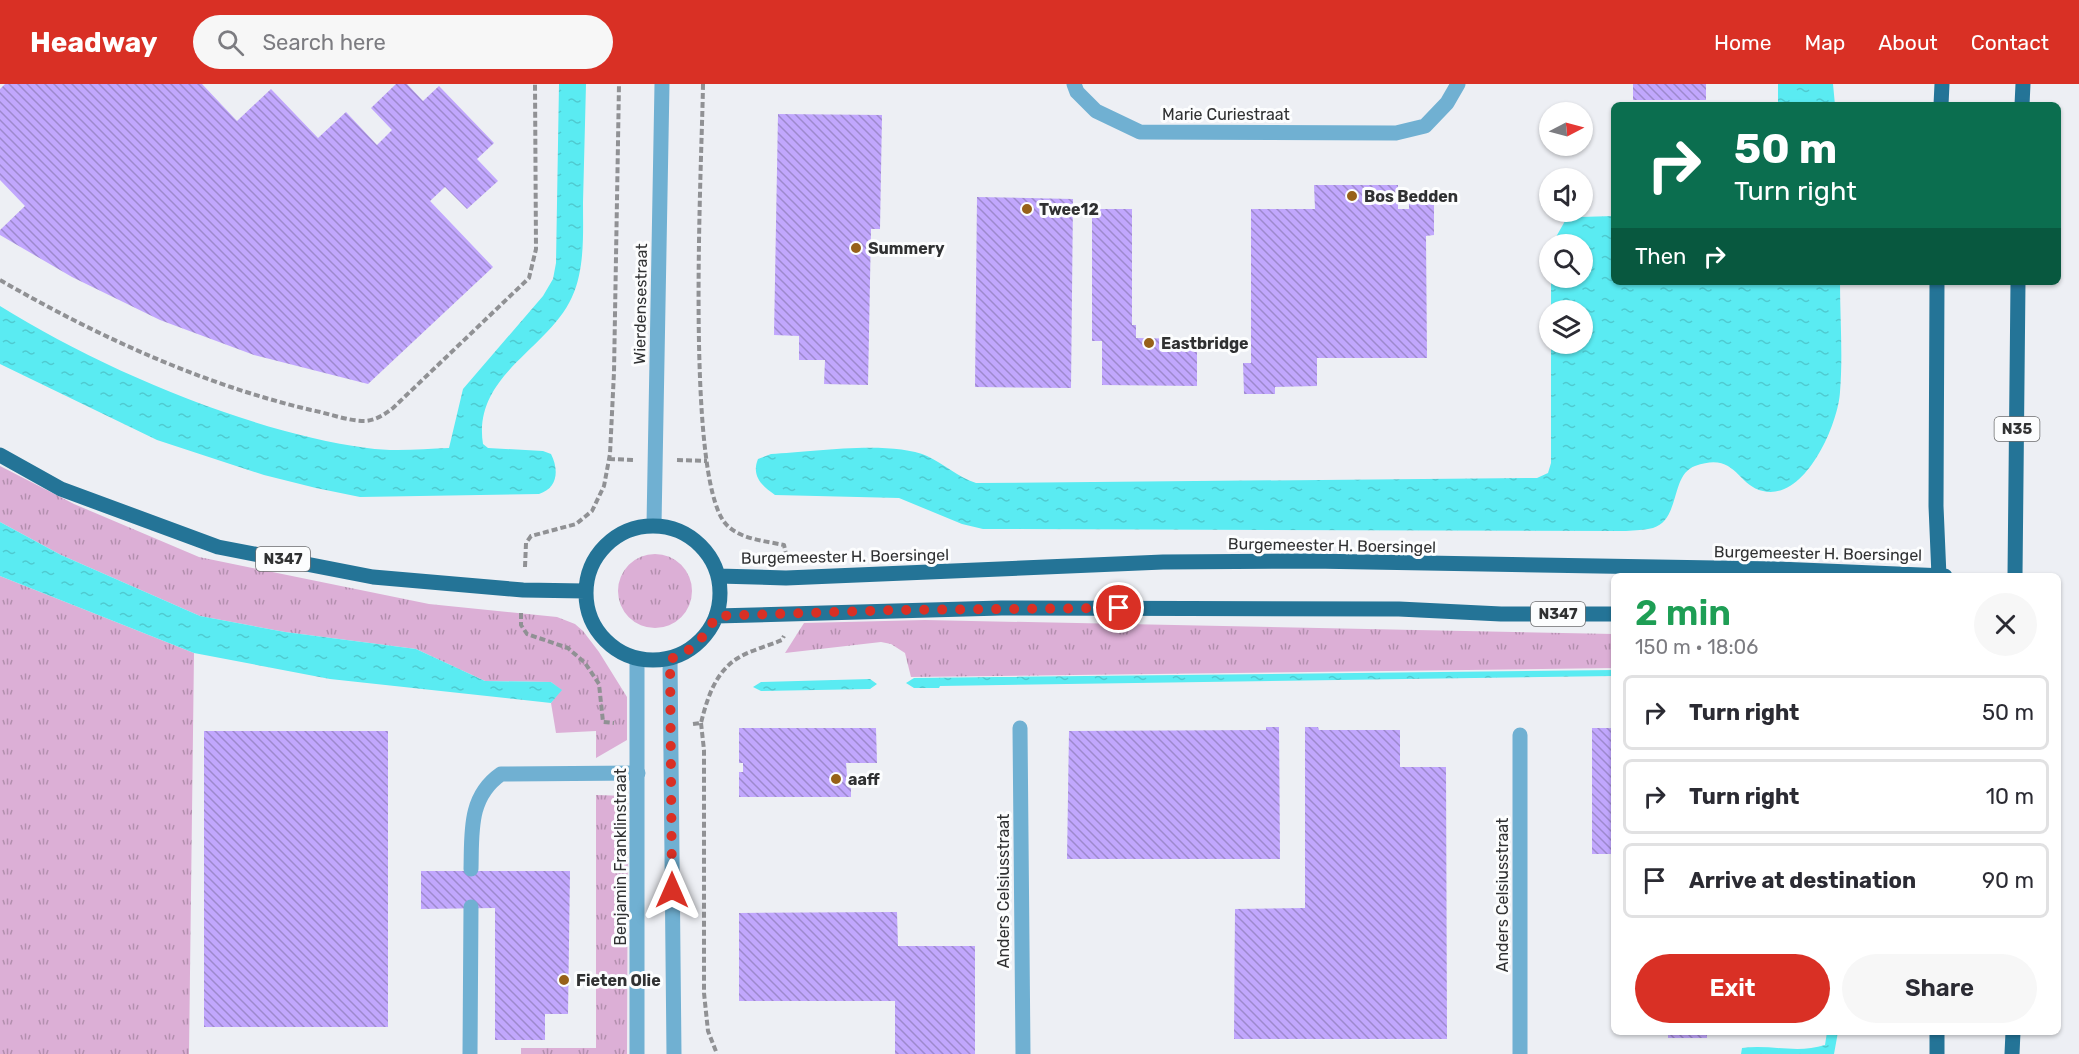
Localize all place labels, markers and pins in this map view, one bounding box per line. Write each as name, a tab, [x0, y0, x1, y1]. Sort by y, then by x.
place label: Bos Bedden	[1364, 187, 1458, 206]
marker: Bos Bedden	[1345, 189, 1359, 203]
place label: Twee12	[1039, 200, 1099, 219]
marker: Twee12	[1020, 202, 1034, 216]
place label: Summery	[868, 239, 945, 258]
marker: Summery	[849, 241, 863, 255]
place label: Eastbridge	[1161, 334, 1249, 353]
marker: Eastbridge	[1142, 336, 1156, 350]
pin	[1093, 582, 1144, 633]
place label: aaff	[848, 770, 880, 789]
marker: aaff	[829, 772, 843, 786]
place label: Fieten Olie	[576, 971, 661, 990]
marker: Fieten Olie	[557, 973, 571, 987]

